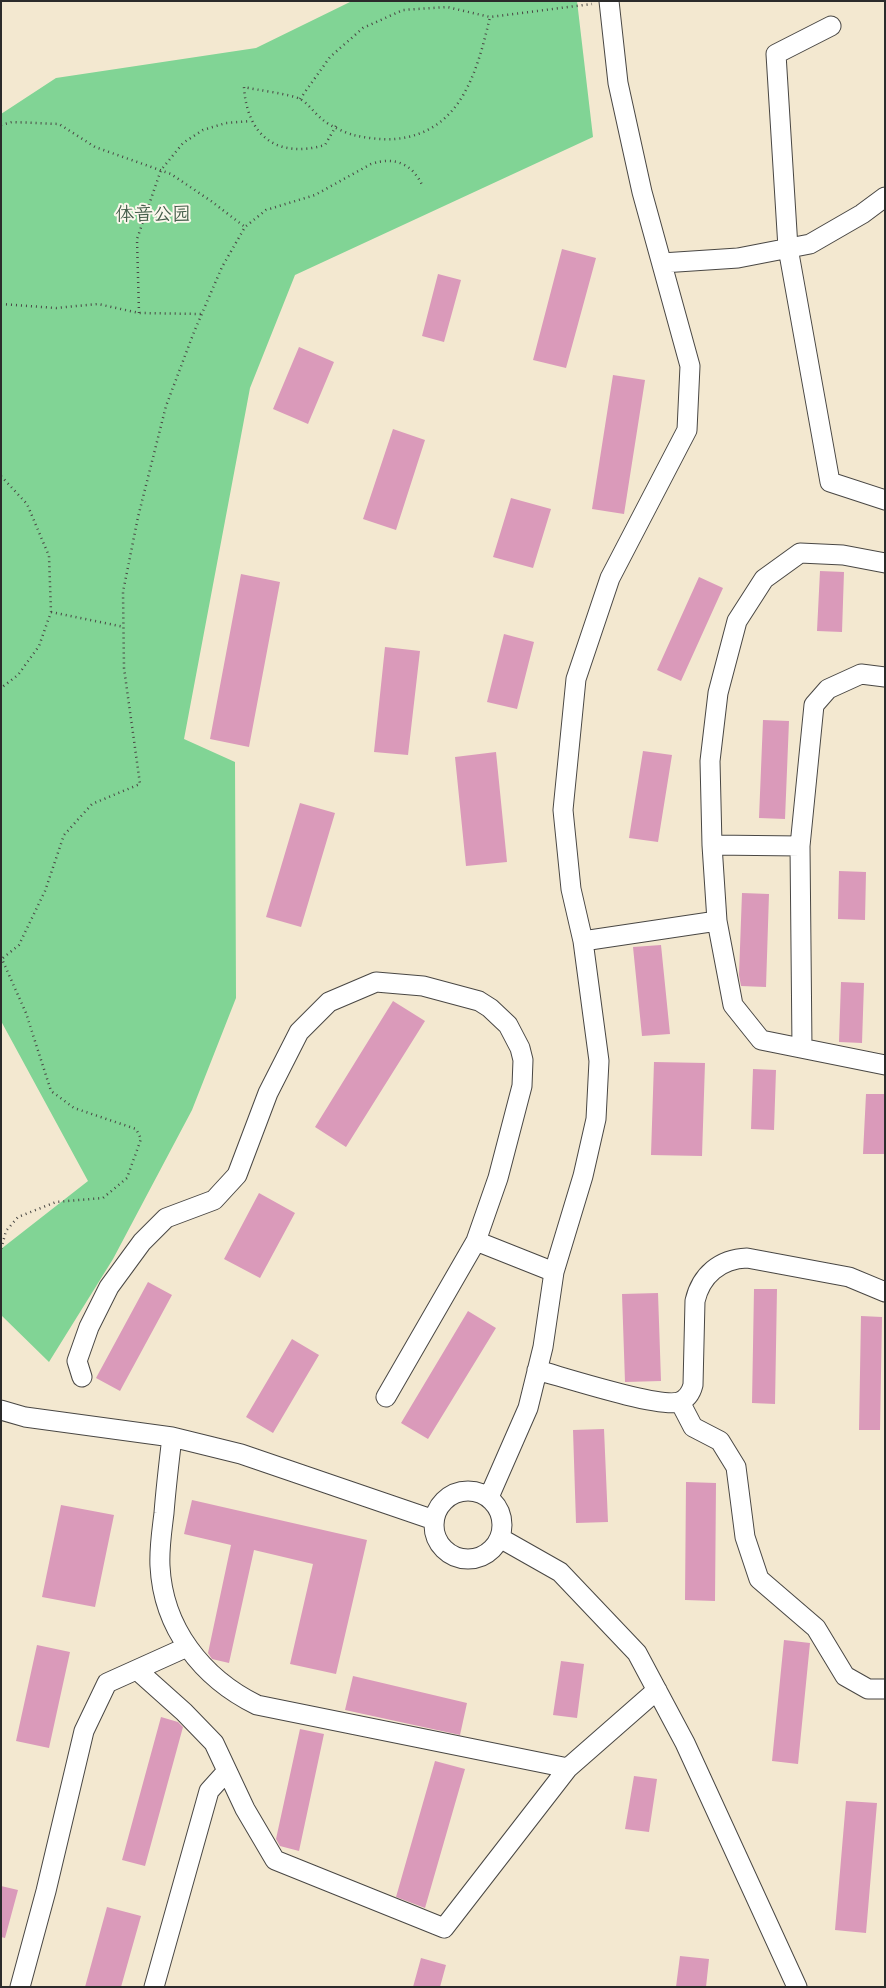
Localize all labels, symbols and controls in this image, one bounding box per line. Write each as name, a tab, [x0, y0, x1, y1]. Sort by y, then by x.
park label: 体音公园	[115, 206, 191, 228]

